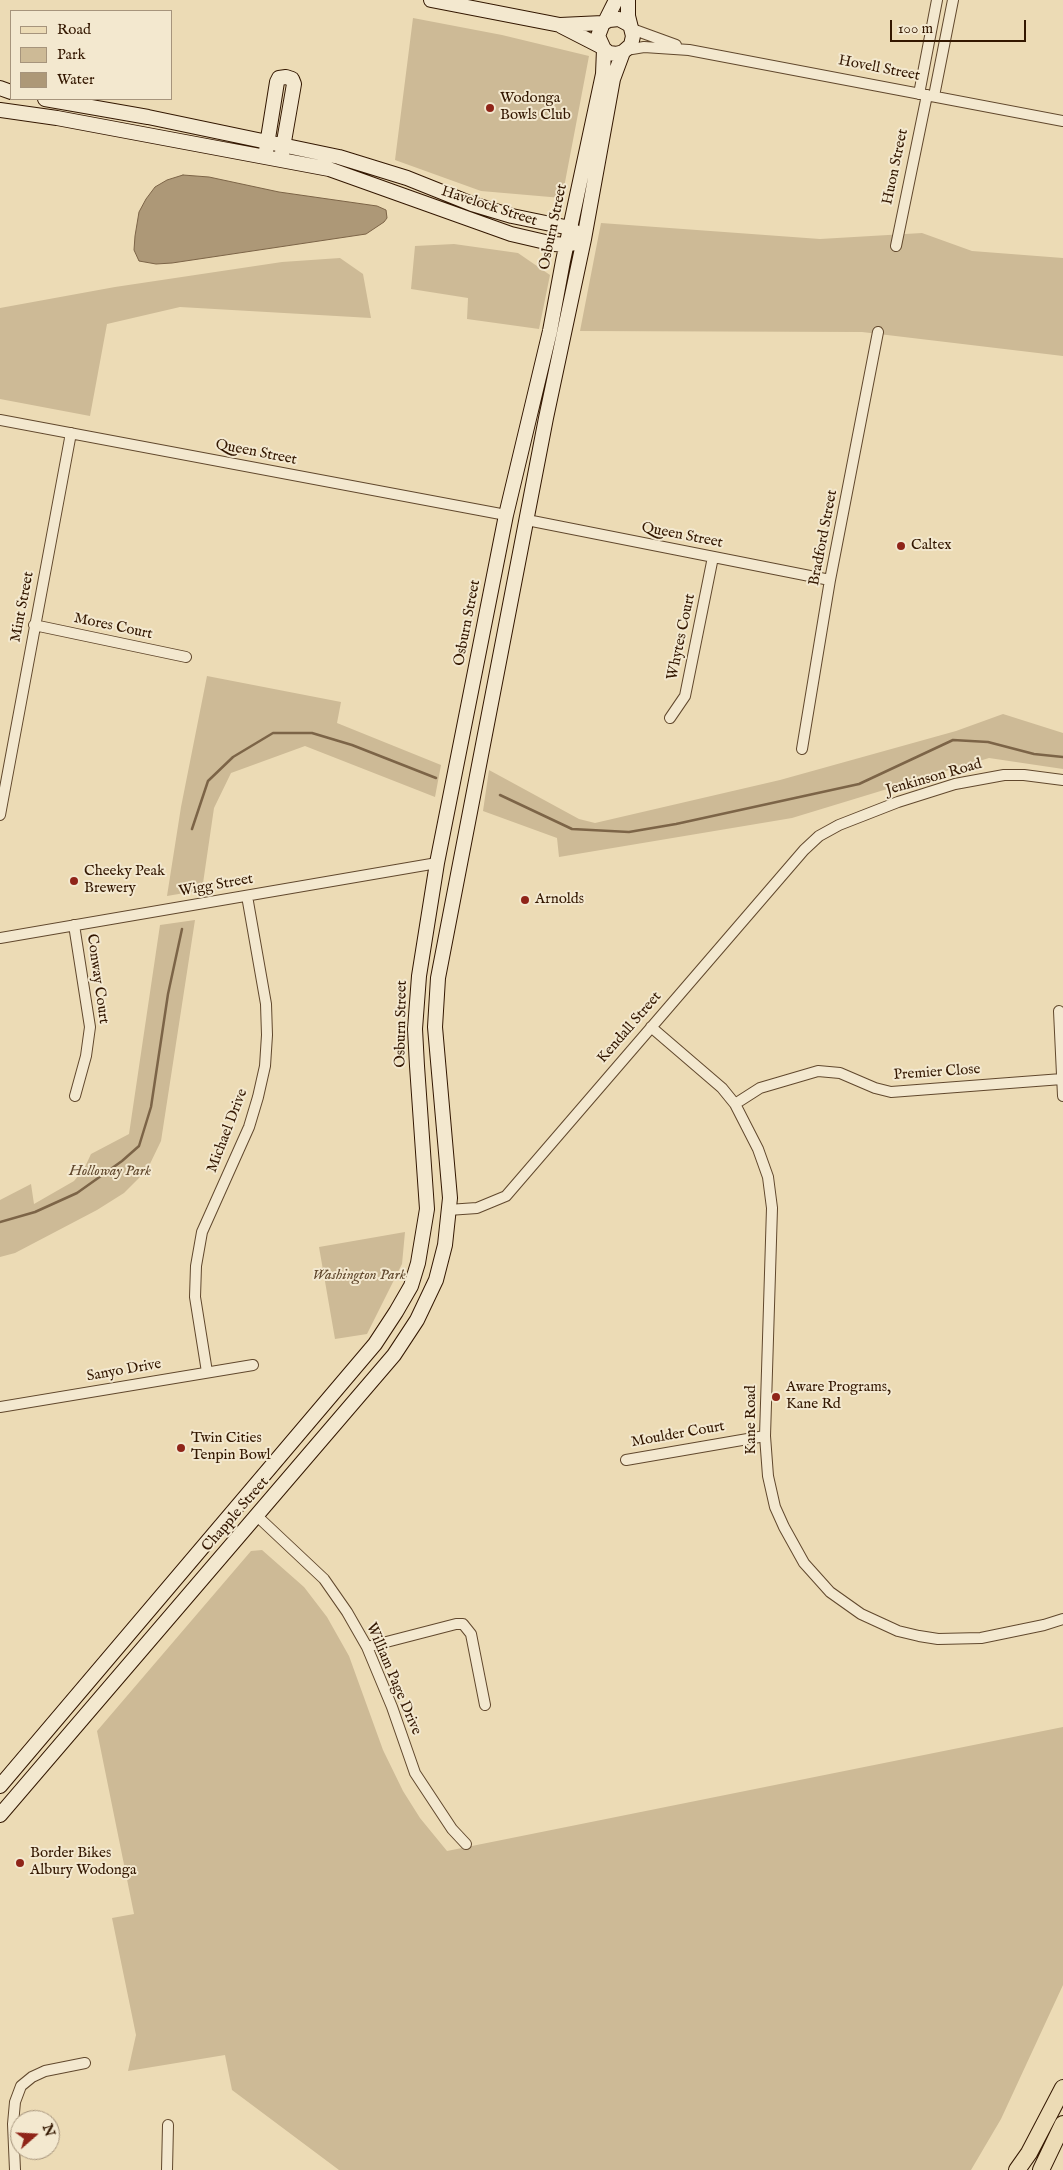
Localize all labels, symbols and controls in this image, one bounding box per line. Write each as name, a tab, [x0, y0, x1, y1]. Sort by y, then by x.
legend	[10, 10, 172, 100]
scale bar	[893, 10, 1029, 42]
text: 100 m	[898, 19, 933, 38]
text: Road	[57, 20, 91, 39]
text: Park	[57, 45, 86, 64]
street label: Hovell Street	[837, 52, 921, 86]
text: Water	[57, 70, 94, 89]
place label: Wodonga Bowls Club	[500, 90, 571, 125]
marker: Wodonga Bowls Club	[484, 102, 496, 114]
street label: Huon Street	[879, 127, 913, 207]
street label: Osburn Street	[536, 182, 572, 272]
street label: Havelock Street	[439, 183, 539, 231]
street label: Queen Street	[214, 436, 298, 470]
street label: Bradford Street	[806, 489, 842, 587]
street label: Queen Street	[640, 519, 724, 553]
place label: Caltex	[911, 537, 952, 555]
marker: Caltex	[895, 540, 907, 552]
street label: Mint Street	[7, 570, 39, 644]
street label: Osburn Street	[451, 578, 485, 668]
street label: Whytes Court	[664, 592, 700, 682]
street label: Mores Court	[72, 610, 154, 644]
street label: Jenkinson Road	[884, 756, 984, 800]
place label: Cheeky Peak Brewery	[84, 863, 165, 898]
street label: Wigg Street	[177, 871, 255, 901]
marker: Cheeky Peak Brewery	[68, 875, 80, 887]
place label: Arnolds	[535, 891, 584, 909]
marker: Arnolds	[519, 894, 531, 906]
street label: Conway Court	[82, 933, 112, 1025]
street label: Osburn Street	[392, 980, 412, 1068]
street label: Kendall Street	[594, 989, 666, 1067]
street label: Premier Close	[893, 1061, 981, 1085]
street label: Michael Drive	[204, 1087, 252, 1175]
park label: Holloway Park	[69, 1163, 151, 1181]
park label: Washington Park	[312, 1267, 406, 1285]
street label: Sanyo Drive	[85, 1356, 163, 1386]
place label: Aware Programs, Kane Rd	[786, 1379, 891, 1414]
street label: Kane Road	[743, 1385, 761, 1455]
marker: Aware Programs, Kane Rd	[770, 1391, 782, 1403]
street label: Moulder Court	[630, 1418, 726, 1452]
place label: Twin Cities Tenpin Bowl	[191, 1430, 271, 1465]
marker: Twin Cities Tenpin Bowl	[175, 1442, 187, 1454]
street label: Chapple Street	[199, 1474, 273, 1556]
street label: William Page Drive	[361, 1620, 425, 1738]
place label: Border Bikes Albury Wodonga	[30, 1845, 136, 1880]
marker: Border Bikes Albury Wodonga	[14, 1857, 26, 1869]
north arrow	[10, 2110, 60, 2160]
text: N	[38, 2122, 59, 2139]

